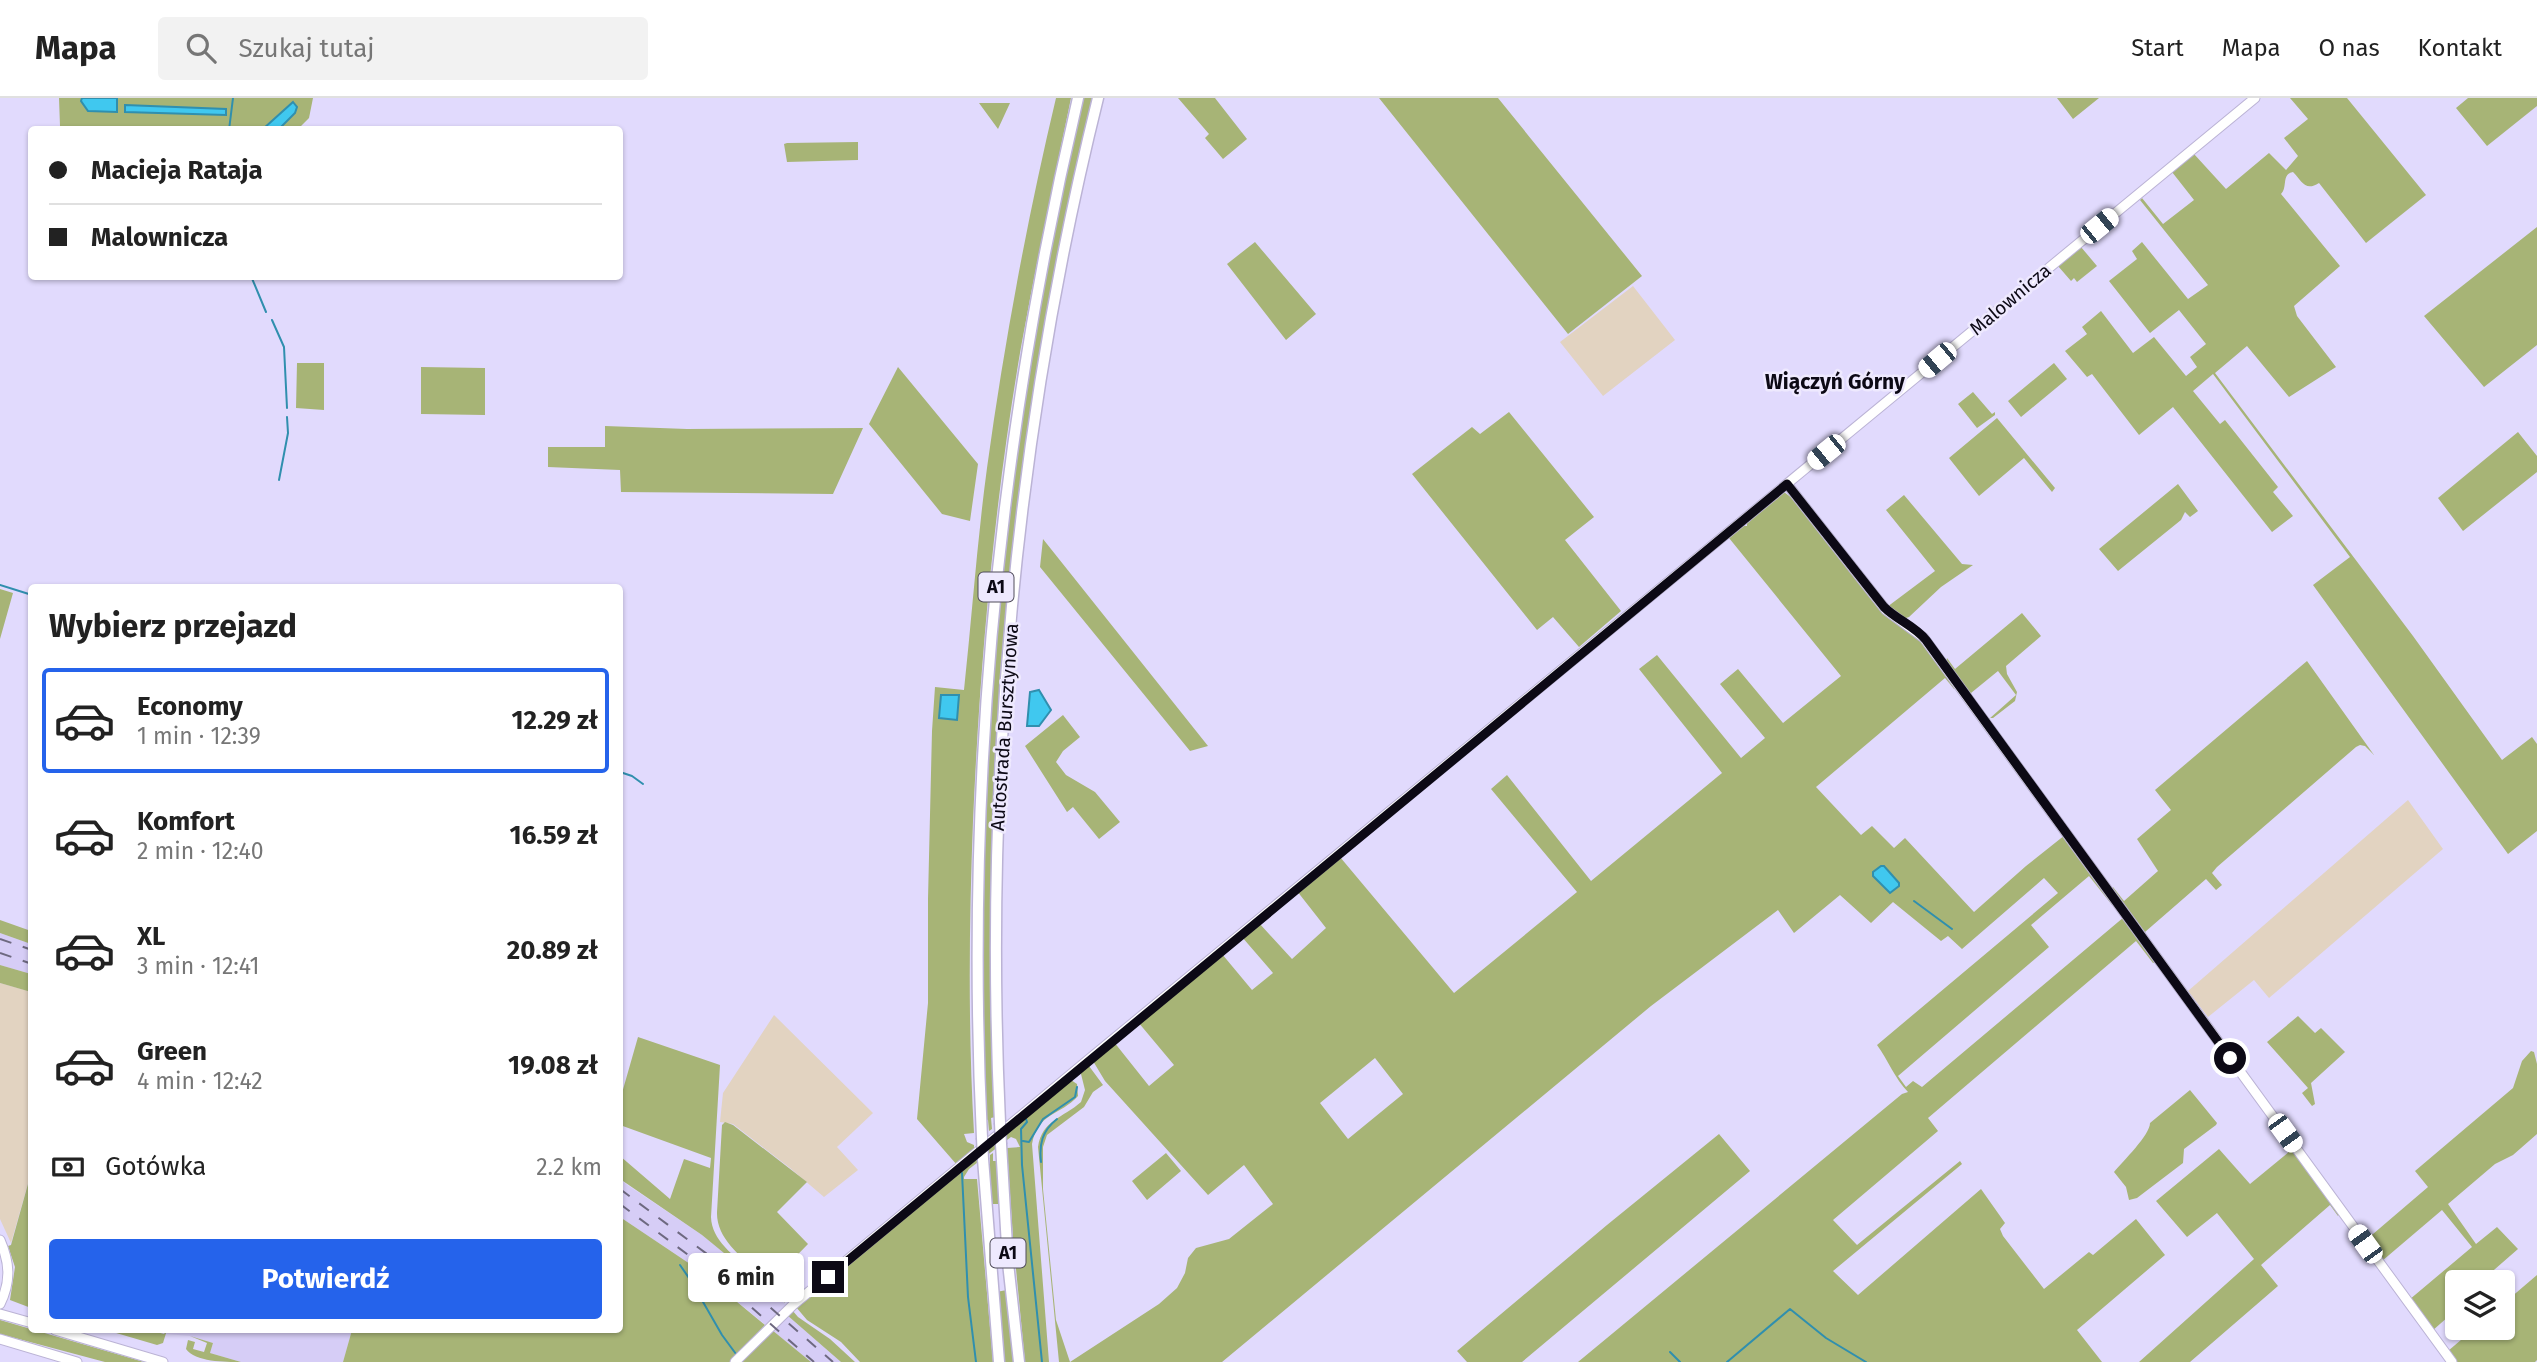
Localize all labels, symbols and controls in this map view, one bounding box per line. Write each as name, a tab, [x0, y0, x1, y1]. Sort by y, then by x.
search box	[158, 17, 648, 80]
text: Mapa	[35, 28, 116, 68]
icon: search	[182, 29, 220, 67]
text: Szukaj tutaj	[238, 33, 375, 64]
text: Start	[2131, 34, 2184, 62]
text: Mapa	[2222, 34, 2281, 62]
text: O nas	[2319, 34, 2380, 62]
text: Kontakt	[2418, 34, 2502, 62]
text: Macieja Rataja	[91, 155, 263, 186]
car	[2077, 205, 2122, 247]
text: Malownicza	[91, 222, 228, 253]
street label: Malownicza	[1965, 259, 2056, 340]
car	[1915, 338, 1960, 382]
district label: Wiączyń Górny	[1765, 369, 1905, 395]
car	[1804, 431, 1849, 473]
road number: A1	[978, 573, 1014, 602]
text: Wybierz przejazd	[49, 607, 297, 645]
street label: Autostrada Bursztynowa	[986, 622, 1023, 832]
icon: car	[53, 689, 116, 752]
text: Economy	[137, 691, 243, 722]
text: 12.29 zł	[511, 705, 598, 736]
text: 1 min · 12:39	[137, 722, 261, 750]
icon: car	[53, 804, 116, 867]
text: Komfort	[137, 806, 235, 837]
text: 16.59 zł	[510, 820, 598, 851]
text: 2 min · 12:40	[137, 837, 264, 865]
icon: car	[53, 919, 116, 982]
text: XL	[137, 921, 165, 952]
text: 20.89 zł	[507, 935, 598, 966]
text: 3 min · 12:41	[137, 952, 260, 980]
icon: car	[53, 1034, 116, 1097]
text: Green	[137, 1036, 207, 1067]
route start	[2214, 1042, 2246, 1074]
text: 19.08 zł	[508, 1050, 598, 1081]
text: 4 min · 12:42	[137, 1067, 263, 1095]
car	[2265, 1110, 2306, 1156]
icon: cash	[49, 1148, 87, 1186]
text: Gotówka	[105, 1151, 206, 1182]
text: 2.2 km	[536, 1153, 602, 1181]
car	[2345, 1221, 2386, 1267]
road number: A1	[990, 1238, 1026, 1268]
button: Potwierdź	[49, 1239, 602, 1319]
callout: 6 min	[688, 1252, 804, 1302]
route end	[812, 1261, 844, 1293]
text: 6 min	[717, 1263, 775, 1291]
map controls	[2445, 1270, 2515, 1340]
button: layers	[2445, 1270, 2515, 1340]

